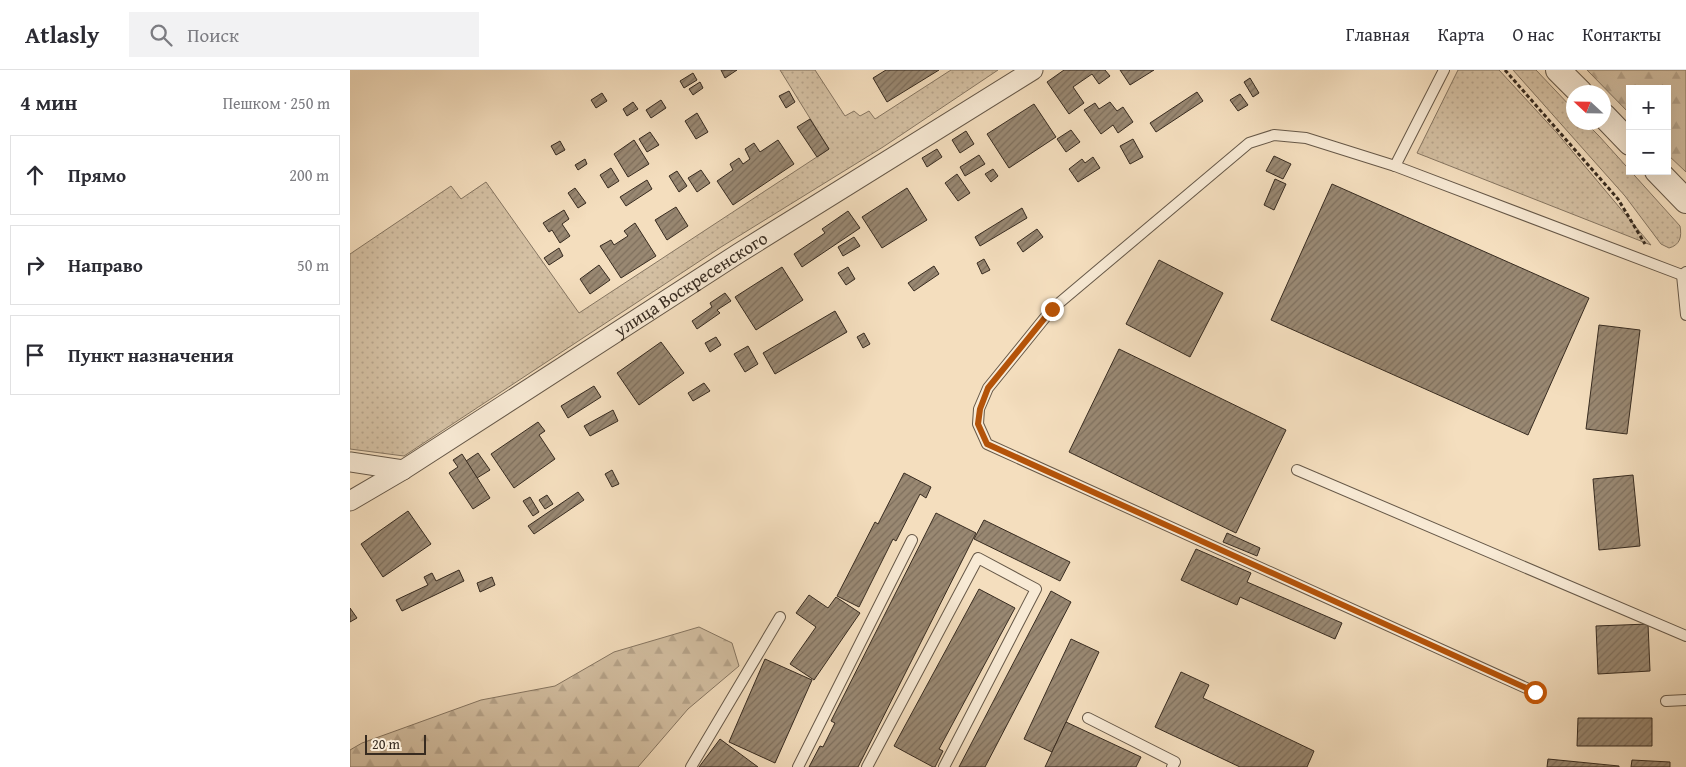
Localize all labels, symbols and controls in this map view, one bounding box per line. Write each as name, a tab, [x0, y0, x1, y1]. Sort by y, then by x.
search box	[129, 12, 479, 57]
text: Atlasly	[25, 17, 99, 52]
icon: search	[147, 21, 175, 49]
text: Поиск	[187, 21, 239, 49]
text: Главная	[1346, 21, 1410, 48]
text: Карта	[1438, 21, 1484, 48]
text: О нас	[1512, 21, 1554, 48]
text: Контакты	[1582, 21, 1661, 48]
north arrow	[1566, 85, 1611, 130]
map controls	[1626, 85, 1671, 175]
button: +	[1626, 85, 1671, 130]
text: 4 мин	[20, 87, 77, 118]
text: Пешком · 250 m	[223, 91, 330, 115]
button: −	[1626, 130, 1671, 175]
icon: ahead	[21, 161, 49, 189]
text: Прямо	[68, 161, 126, 189]
text: 200 m	[289, 163, 329, 187]
street label: улица Воскресенского	[608, 224, 773, 344]
icon: right	[21, 251, 49, 279]
text: Направо	[68, 251, 143, 279]
text: 50 m	[297, 253, 329, 277]
route end	[1041, 298, 1064, 321]
icon: arrive	[21, 341, 49, 369]
text: Пункт назначения	[68, 341, 234, 369]
route start	[1524, 681, 1547, 704]
scale bar	[365, 732, 426, 755]
text: 20 m	[372, 734, 400, 754]

